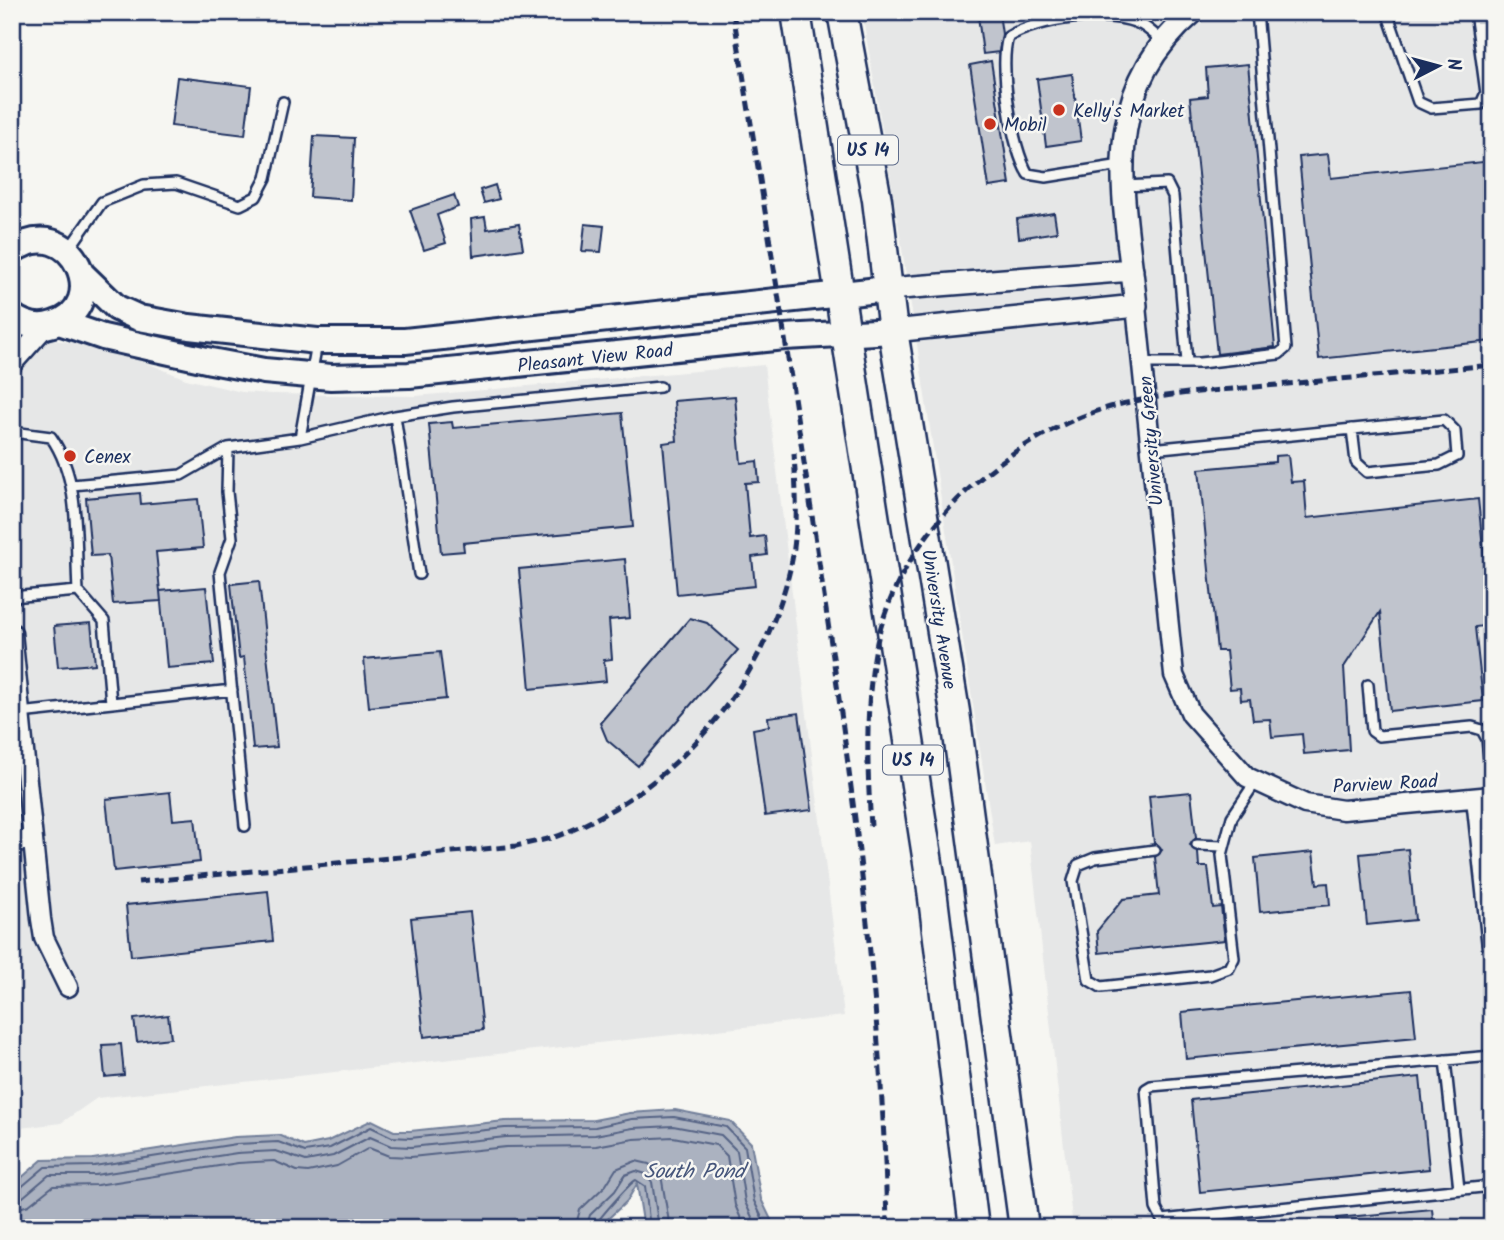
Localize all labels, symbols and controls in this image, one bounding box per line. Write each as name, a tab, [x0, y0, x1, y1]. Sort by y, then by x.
north arrow	[1402, 32, 1472, 102]
text: N	[1437, 57, 1468, 72]
place label: Kelly's Market	[1073, 97, 1185, 127]
marker: Kelly's Market	[1051, 102, 1067, 118]
place label: Mobil	[1004, 111, 1047, 141]
marker: Mobil	[982, 116, 998, 132]
road number: US 14	[838, 135, 898, 164]
street label: Pleasant View Road	[516, 336, 675, 382]
street label: University Green	[1131, 375, 1173, 507]
place label: Cenex	[84, 443, 132, 473]
marker: Cenex	[62, 448, 78, 464]
street label: University Avenue	[912, 547, 964, 692]
road number: US 14	[883, 746, 943, 774]
street label: Parview Road	[1332, 767, 1439, 803]
water label: South Pond	[643, 1156, 749, 1189]

